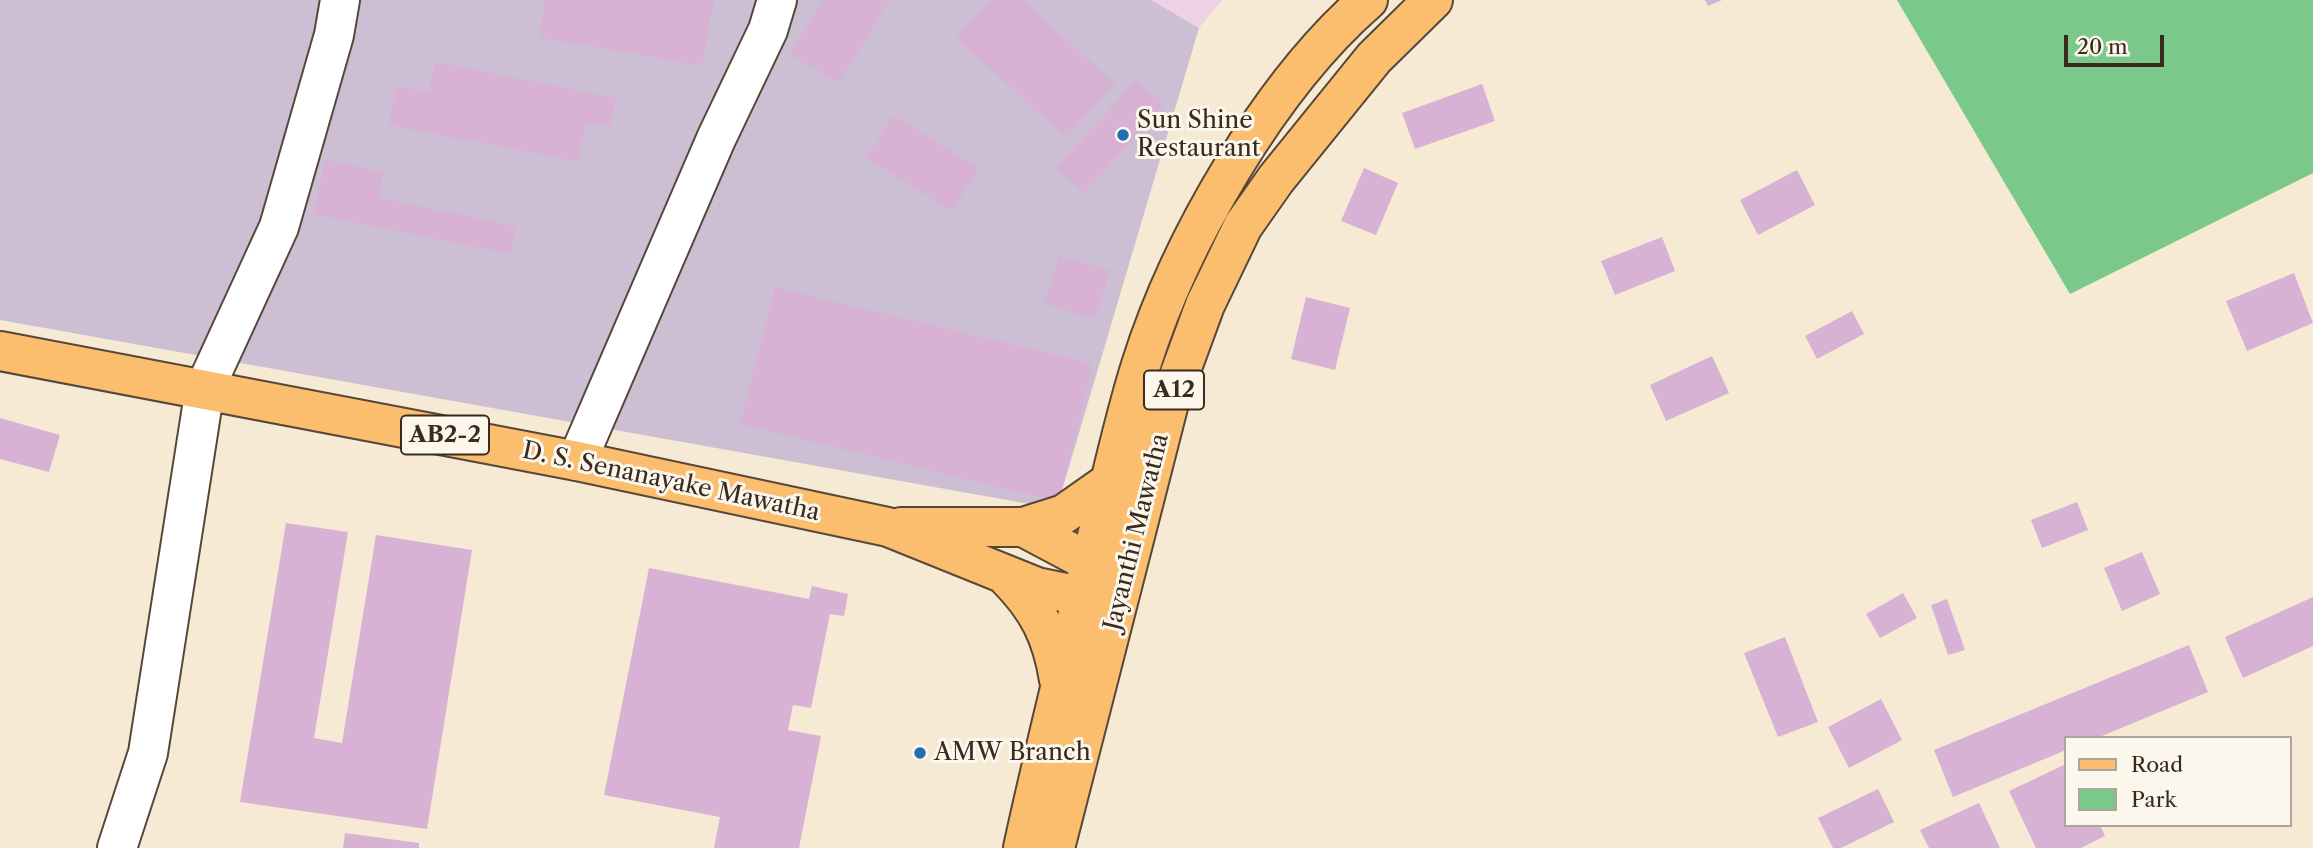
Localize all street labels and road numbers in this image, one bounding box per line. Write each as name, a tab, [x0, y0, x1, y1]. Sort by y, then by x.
road number: A12	[1144, 370, 1204, 410]
road number: AB2-2	[401, 416, 489, 454]
street label: Jayanthi Mawatha	[1099, 431, 1175, 633]
street label: D. S. Senanayake Mawatha	[520, 436, 822, 528]

